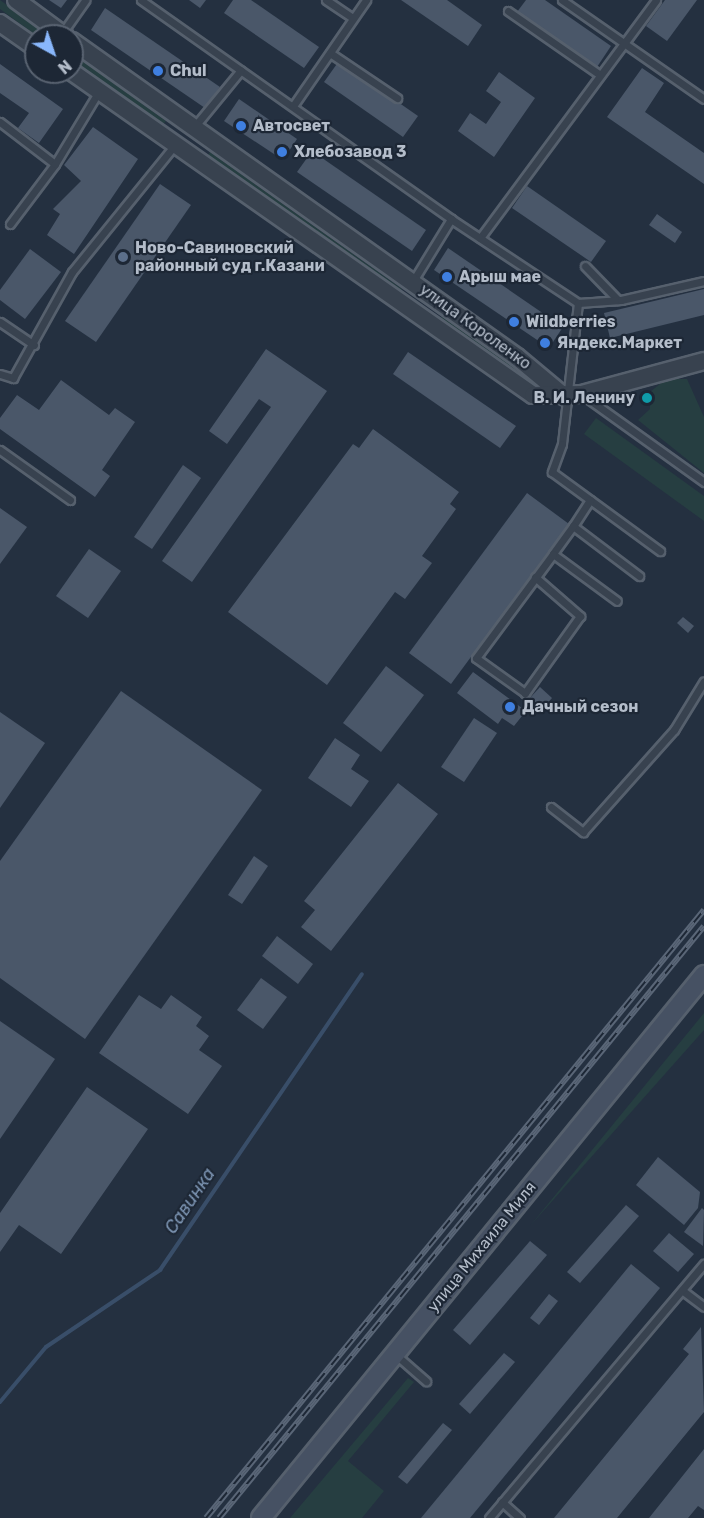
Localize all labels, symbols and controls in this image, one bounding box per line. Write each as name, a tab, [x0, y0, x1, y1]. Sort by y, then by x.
north arrow	[24, 24, 84, 84]
text: N	[54, 56, 75, 78]
place label: Chul	[170, 61, 206, 81]
marker: Chul	[151, 64, 165, 78]
place label: Автосвет	[253, 116, 330, 136]
marker: Автосвет	[234, 119, 248, 133]
place label: Хлебозавод 3	[294, 142, 406, 162]
marker: Хлебозавод 3	[275, 145, 289, 159]
place label: Ново-Савиновский районный суд г.Казани	[135, 238, 325, 276]
marker: Ново-Савиновский районный суд г.Казани	[116, 250, 130, 264]
place label: Арыш мае	[459, 267, 541, 287]
marker: Арыш мае	[440, 270, 454, 284]
street label: улица Короленко	[416, 280, 534, 374]
place label: Wildberries	[526, 312, 616, 332]
marker: Wildberries	[507, 315, 521, 329]
place label: Яндекс.Маркет	[557, 333, 682, 353]
marker: Яндекс.Маркет	[538, 336, 552, 350]
place label: В. И. Ленину	[534, 388, 635, 408]
marker: В. И. Ленину	[640, 391, 654, 405]
place label: Дачный сезон	[522, 697, 638, 717]
marker: Дачный сезон	[503, 700, 517, 714]
water label: Савинка	[160, 1164, 220, 1238]
street label: улица Михаила Миля	[424, 1178, 540, 1316]

